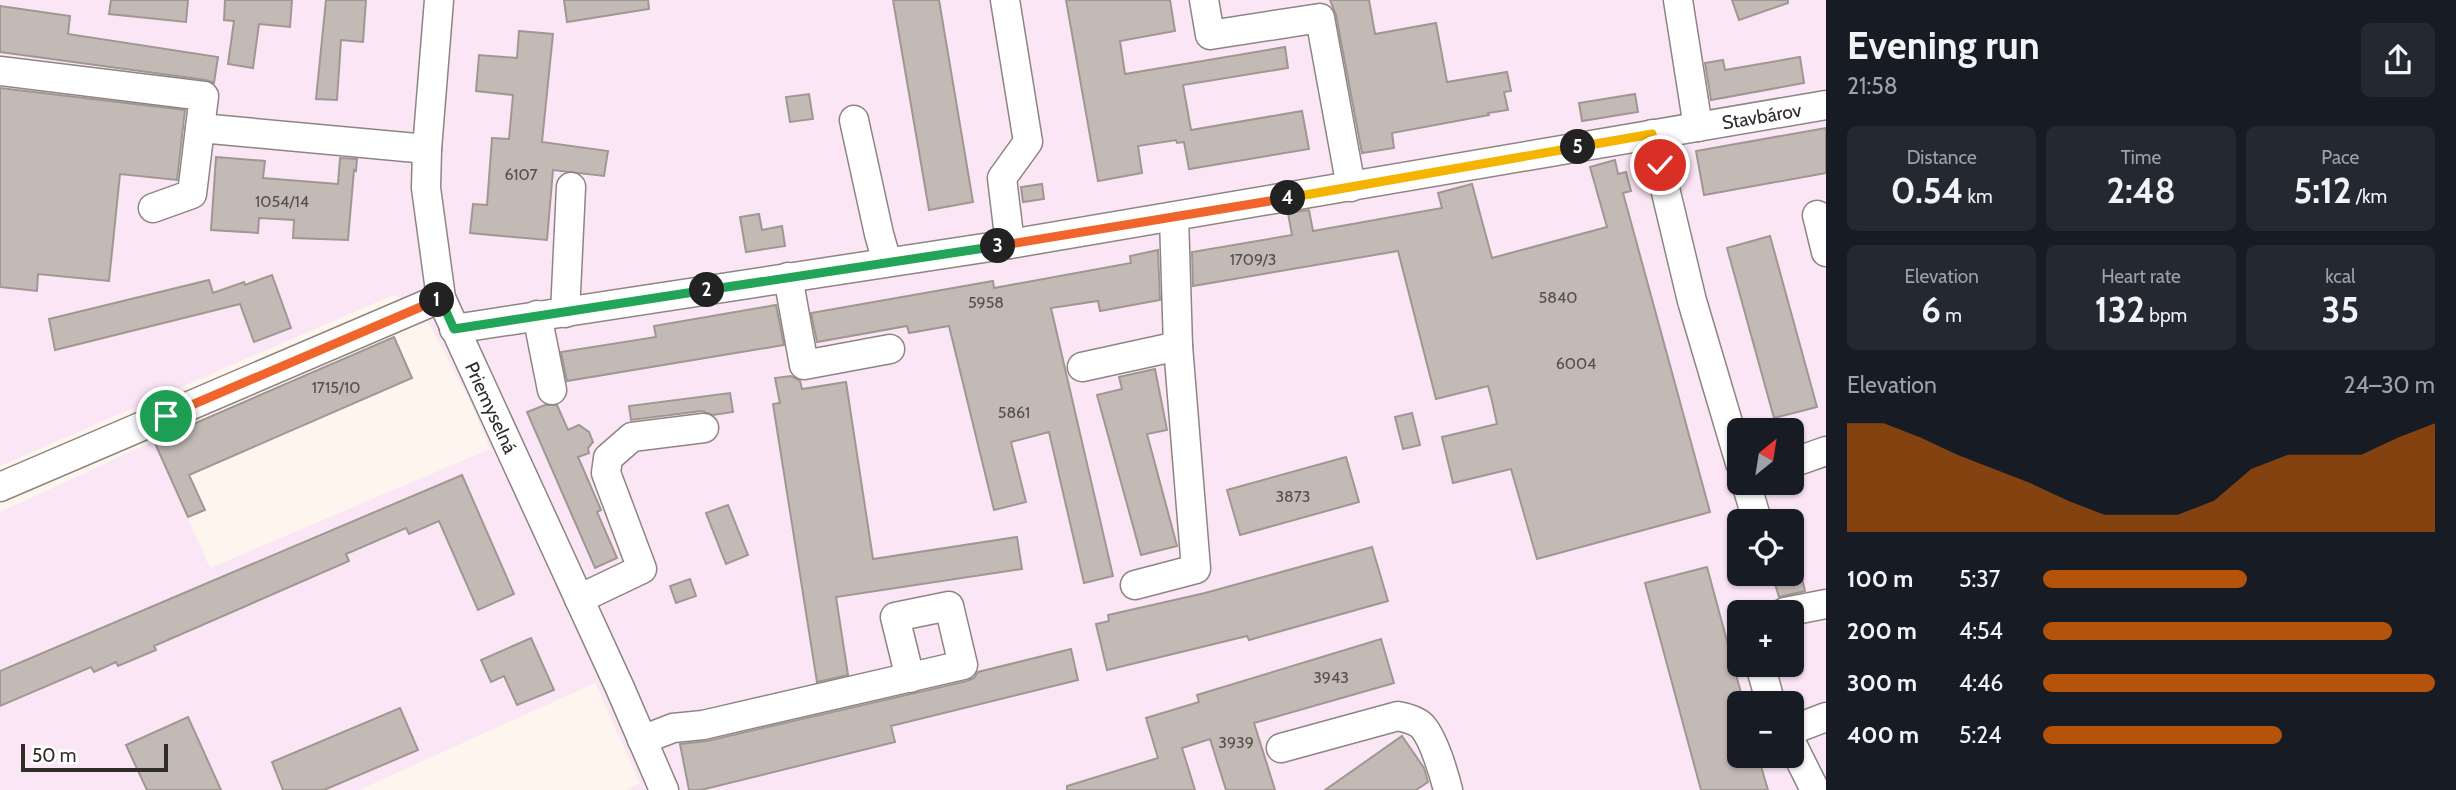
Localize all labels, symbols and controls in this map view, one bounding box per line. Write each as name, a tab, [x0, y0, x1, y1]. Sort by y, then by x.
text: Evening run	[1847, 22, 2040, 69]
button: share	[2361, 23, 2435, 97]
text: 21:58	[1847, 72, 1898, 100]
street label: Stavbárov	[1720, 98, 1804, 135]
pin: 5	[1560, 130, 1596, 164]
text: 5	[1572, 135, 1583, 158]
pin	[1630, 135, 1690, 195]
icon: check	[1641, 146, 1679, 184]
text: Distance	[1907, 146, 1977, 169]
text: Time	[2121, 146, 2161, 169]
text: Pace	[2321, 146, 2359, 169]
house number: 6107	[504, 165, 538, 184]
text: 0.54	[1891, 169, 1963, 212]
text: 2:48	[2106, 169, 2176, 212]
text: 5:12	[2294, 169, 2352, 212]
pin: 4	[1270, 180, 1306, 216]
text: km	[1963, 185, 1993, 208]
text: /km	[2352, 185, 2387, 208]
text: 4	[1282, 186, 1293, 209]
house number: 1054/14	[255, 192, 309, 211]
pin: 3	[981, 229, 1016, 264]
text: 3	[992, 234, 1003, 257]
house number: 1709/3	[1230, 250, 1276, 269]
text: Elevation	[1905, 265, 1979, 288]
text: Heart rate	[2101, 265, 2181, 288]
text: kcal	[2325, 265, 2355, 288]
pin: 2	[690, 272, 724, 308]
text: 2	[701, 278, 712, 301]
pin: 1	[420, 282, 454, 318]
text: 1	[433, 288, 440, 311]
house number: 5840	[1539, 288, 1577, 307]
text: 6	[1921, 288, 1941, 331]
text: 132	[2095, 288, 2145, 331]
text: 35	[2321, 288, 2359, 331]
house number: 5958	[968, 293, 1004, 312]
text: m	[1941, 304, 1962, 327]
text: bpm	[2145, 304, 2187, 327]
house number: 6004	[1556, 354, 1596, 373]
street label: Priemyselná	[460, 358, 522, 457]
text: Elevation	[1847, 371, 1937, 399]
text: 24–30 m	[2344, 371, 2435, 399]
house number: 1715/10	[312, 378, 360, 397]
pin	[136, 386, 196, 446]
icon: arrive	[147, 397, 185, 435]
house number: 5861	[998, 403, 1030, 422]
north arrow	[1727, 418, 1804, 495]
map controls	[1727, 418, 1804, 768]
house number: 3873	[1275, 487, 1311, 506]
button: locate	[1727, 509, 1804, 586]
text: 100 m	[1847, 565, 1913, 593]
text: 5:37	[1959, 565, 2000, 593]
button: +	[1727, 600, 1804, 677]
text: 200 m	[1847, 617, 1917, 645]
text: 4:54	[1959, 617, 2003, 645]
house number: 3943	[1313, 668, 1349, 687]
text: 300 m	[1847, 669, 1917, 697]
text: 4:46	[1959, 669, 2003, 697]
button: −	[1727, 691, 1804, 768]
text: 400 m	[1847, 721, 1919, 749]
text: 5:24	[1959, 721, 2002, 749]
house number: 3939	[1218, 733, 1254, 752]
scale bar	[21, 741, 168, 773]
text: 50 m	[32, 744, 76, 767]

